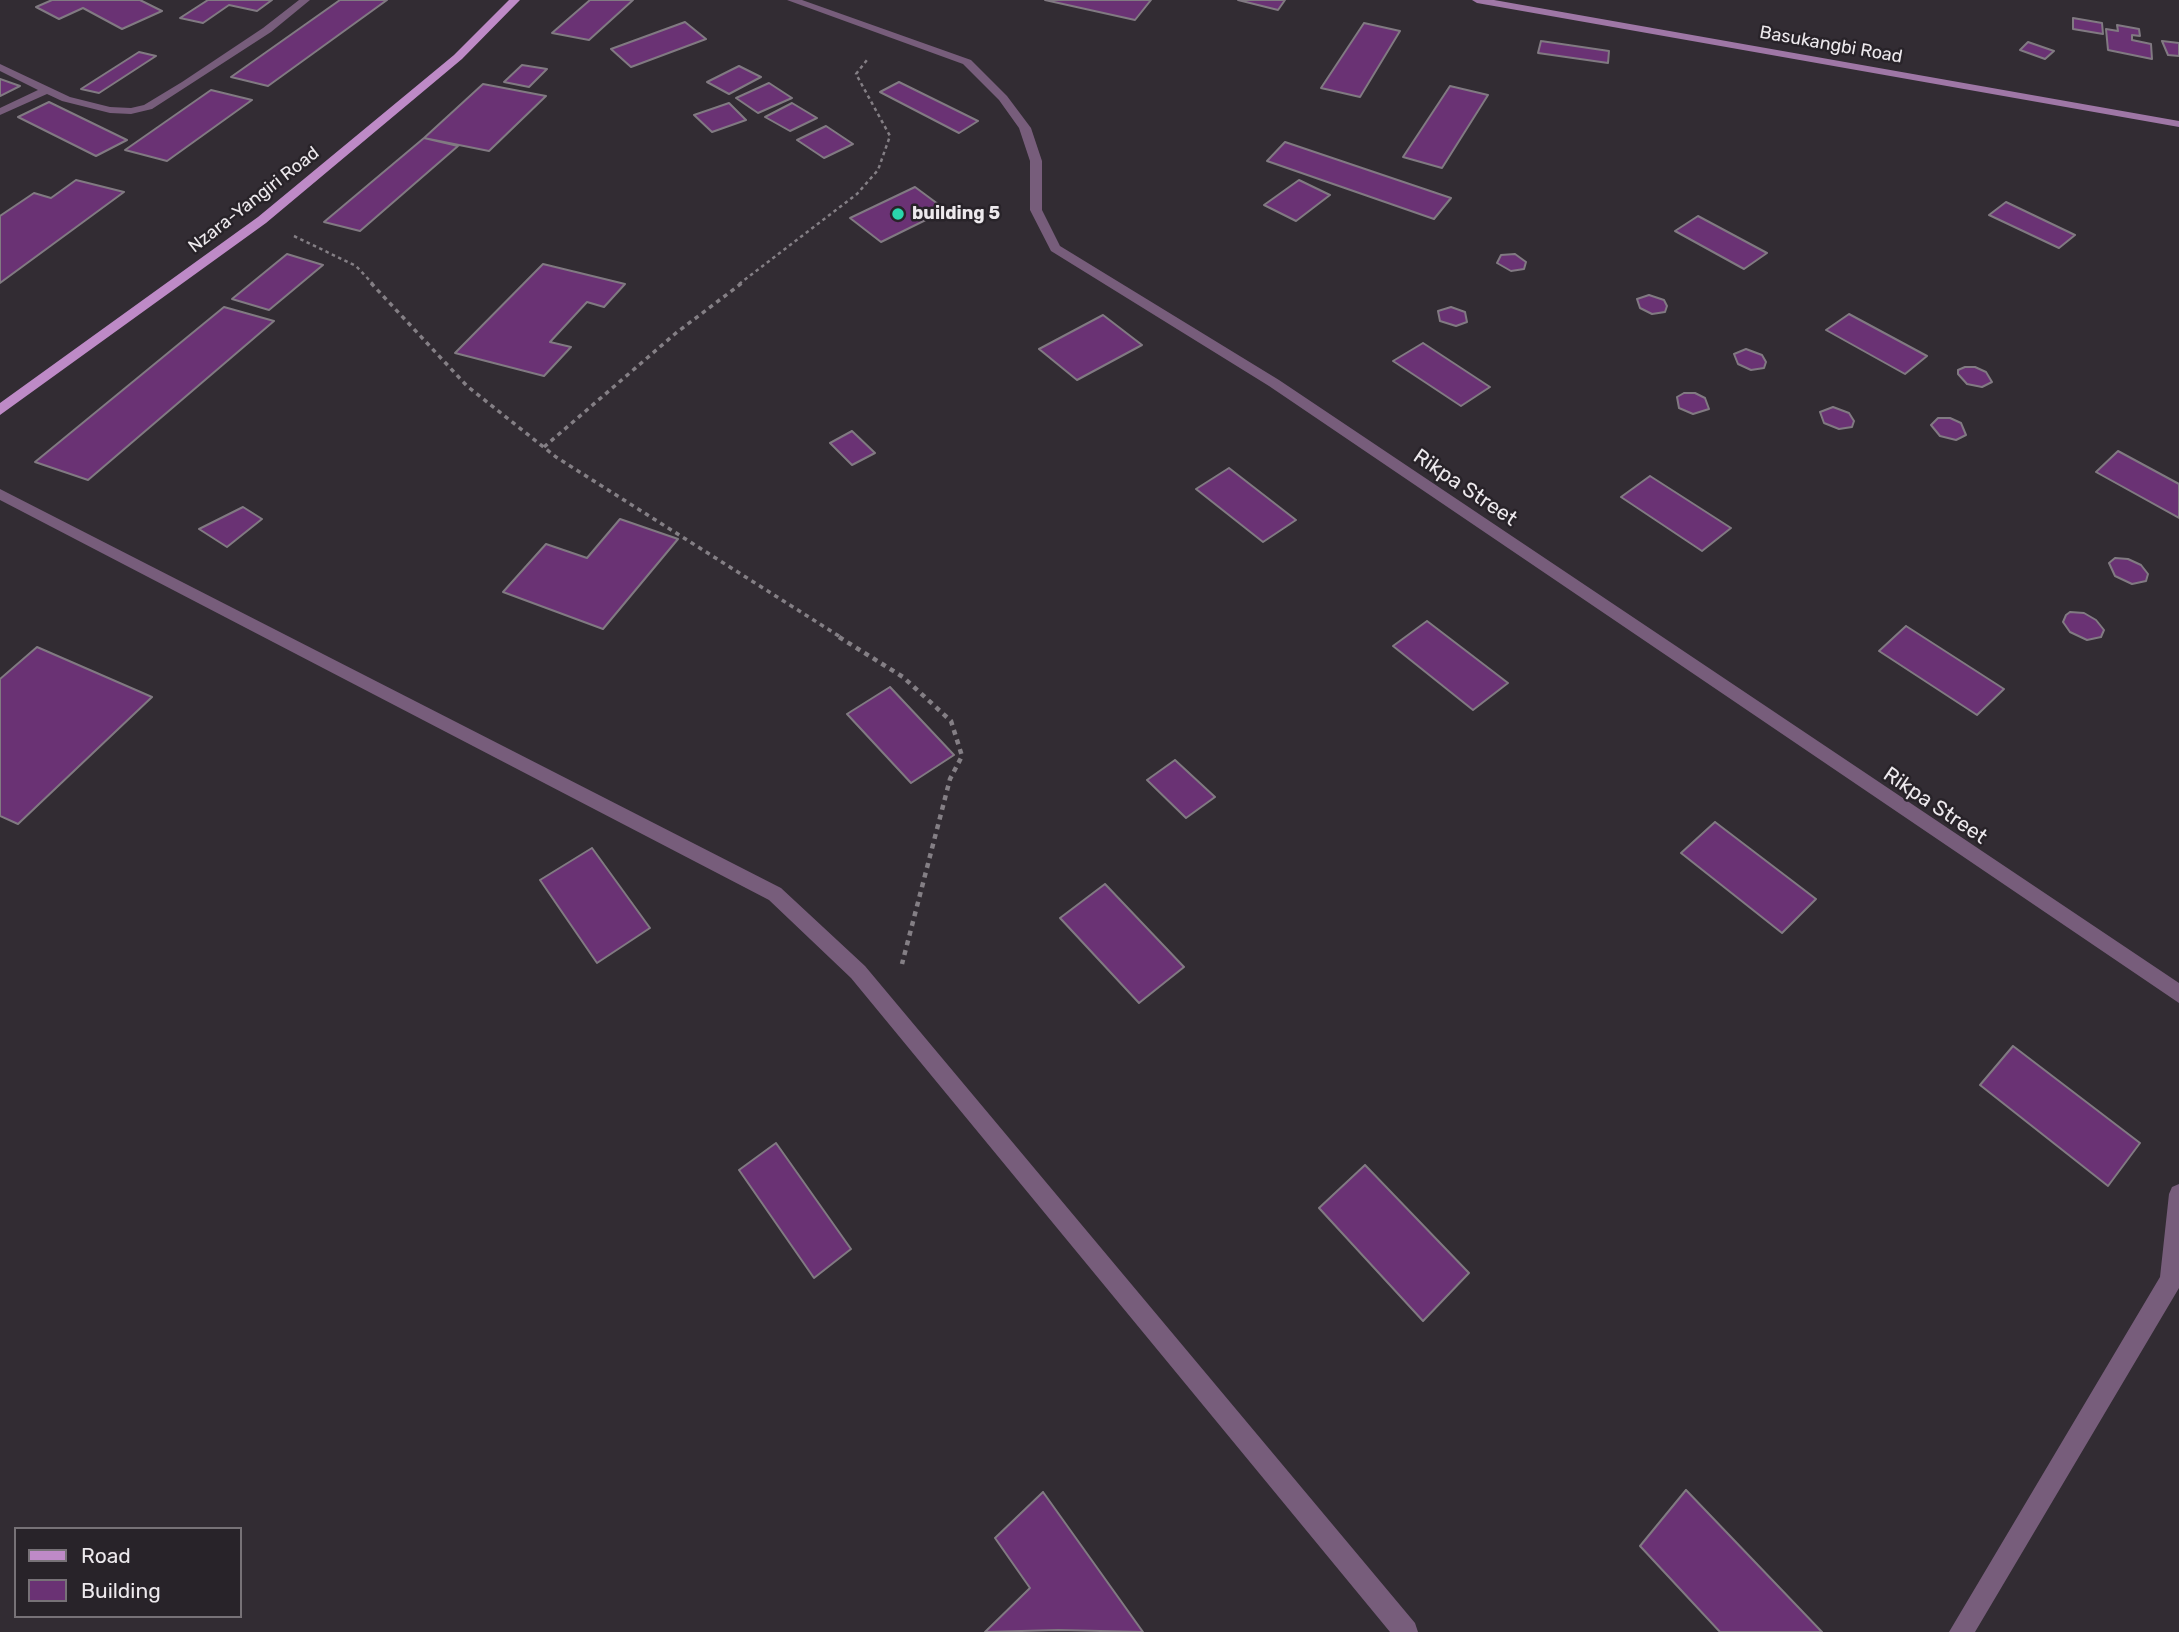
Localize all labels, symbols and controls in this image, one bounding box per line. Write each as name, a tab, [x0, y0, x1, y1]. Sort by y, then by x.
street label: Basukangbi Road	[1758, 22, 1904, 68]
street label: Nzara-Yangiri Road	[184, 142, 324, 258]
place label: building 5	[912, 203, 1000, 225]
marker: building 5	[890, 206, 906, 222]
street label: Rikpa Street	[1408, 444, 1522, 532]
street label: Rikpa Street	[1878, 762, 1992, 850]
legend	[14, 1527, 242, 1618]
text: Road	[81, 1543, 131, 1568]
text: Building	[81, 1578, 161, 1603]

